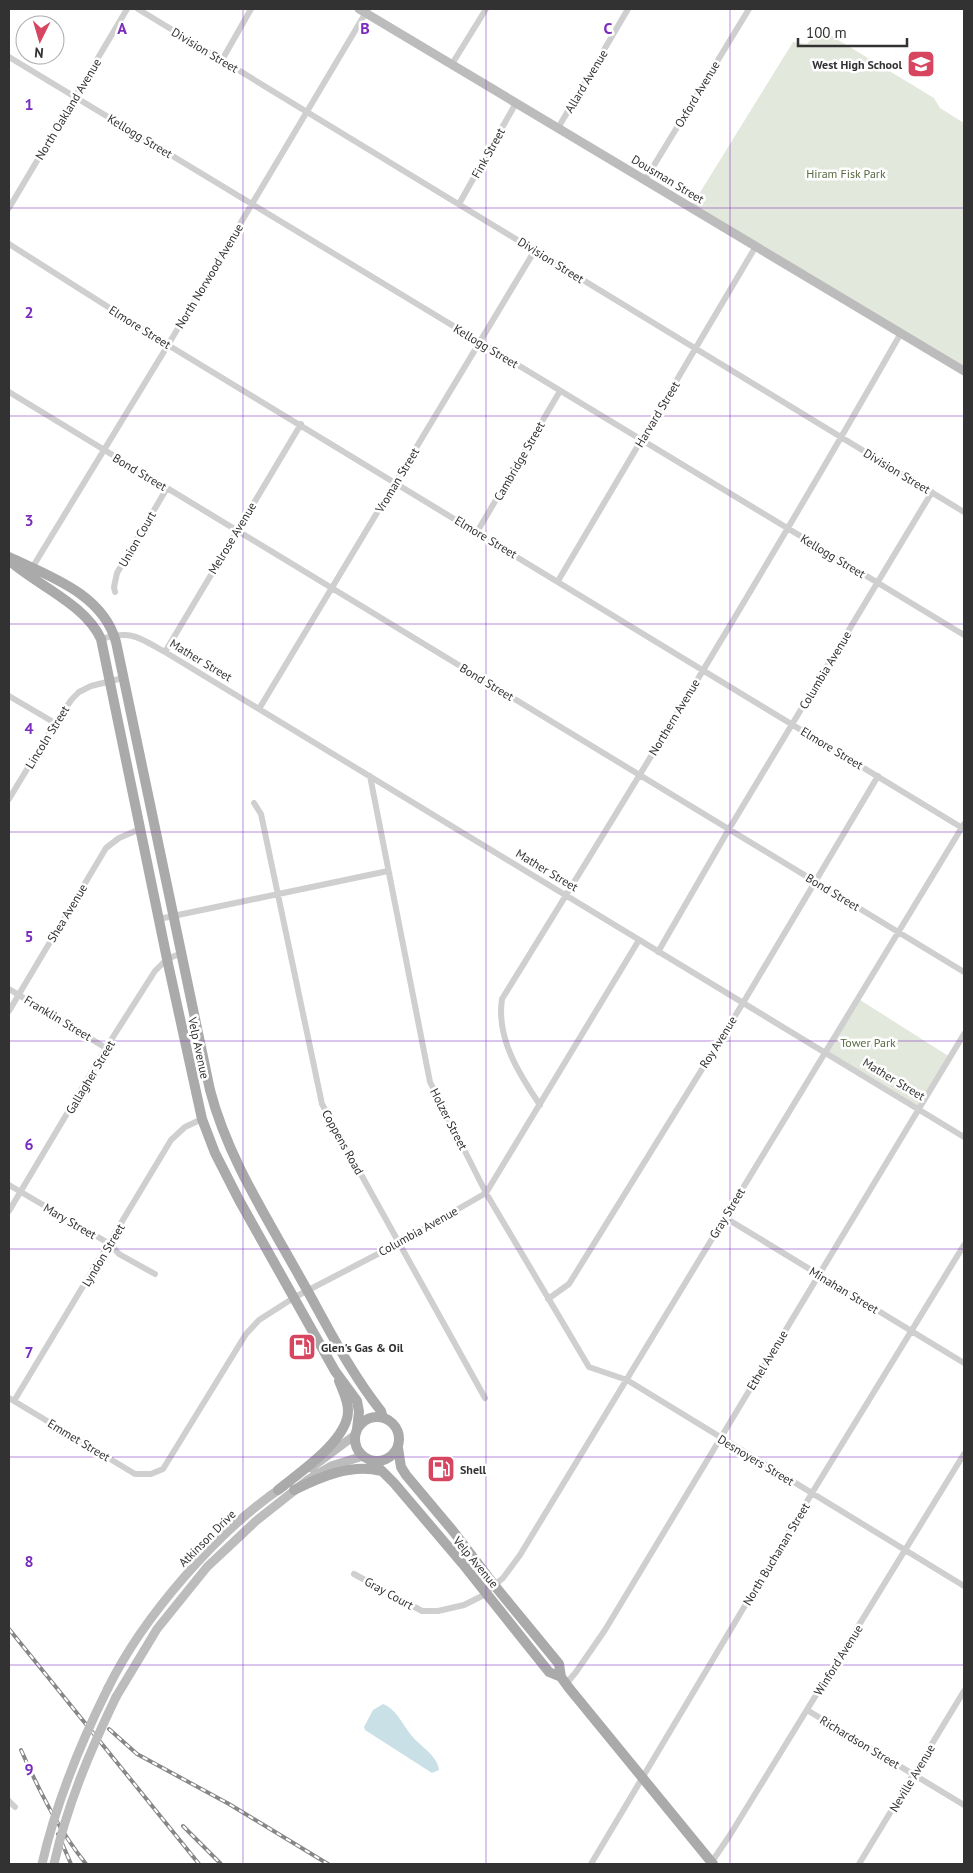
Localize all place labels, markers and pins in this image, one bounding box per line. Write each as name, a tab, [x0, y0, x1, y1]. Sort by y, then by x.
school or university icon: West High School	[906, 49, 936, 79]
place label: West High School	[812, 57, 902, 72]
fuel station icon: Glen's Gas & Oil	[287, 1332, 317, 1362]
place label: Glen's Gas & Oil	[321, 1340, 404, 1355]
fuel station icon: Shell	[426, 1454, 456, 1484]
place label: Shell	[460, 1462, 487, 1477]

